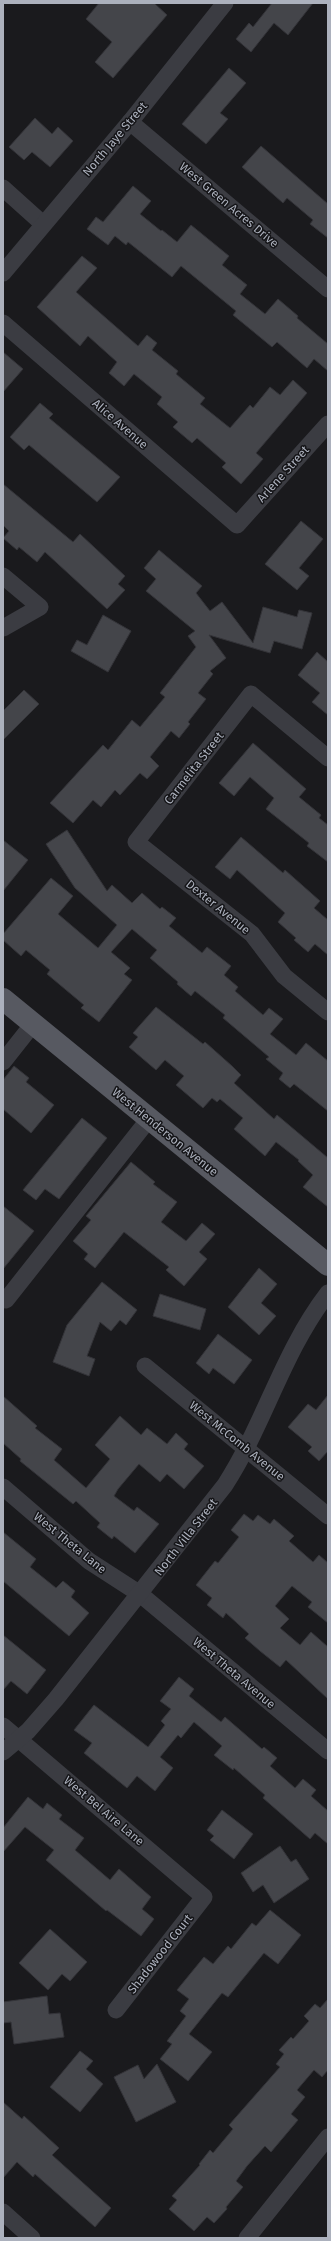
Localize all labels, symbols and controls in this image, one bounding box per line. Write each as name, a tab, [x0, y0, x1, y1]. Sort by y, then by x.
street label: North Jaye Street	[80, 99, 151, 179]
street label: West Green Acres Drive	[177, 159, 281, 251]
street label: Alice Avenue	[89, 396, 151, 452]
street label: Arlene Street	[254, 443, 312, 505]
street label: Carmelita Street	[161, 728, 227, 807]
street label: Dexter Avenue	[183, 877, 253, 937]
street label: West Henderson Avenue	[109, 1085, 221, 1179]
street label: West McComb Avenue	[187, 1398, 287, 1484]
street label: North Villa Street	[152, 1495, 221, 1578]
street label: West Theta Lane	[31, 1510, 109, 1576]
street label: West Theta Avenue	[190, 1635, 278, 1711]
street label: West Bel Aire Lane	[61, 1773, 147, 1849]
street label: Shadowood Court	[125, 1911, 196, 1996]

